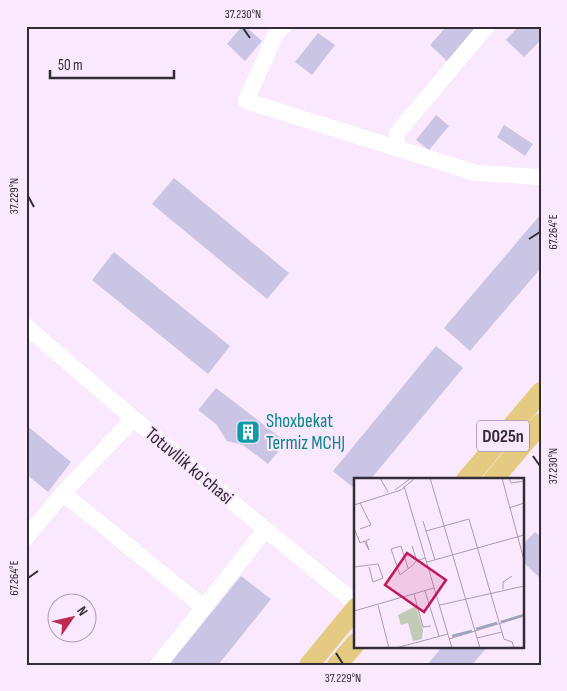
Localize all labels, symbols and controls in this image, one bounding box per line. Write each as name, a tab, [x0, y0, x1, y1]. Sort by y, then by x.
text: 37.230°N	[225, 7, 261, 22]
scale bar	[50, 48, 174, 80]
text: 50 m	[58, 56, 83, 75]
text: 37.229°N	[7, 178, 22, 214]
text: 67.264°E	[546, 214, 561, 250]
place label: Shoxbekat Termiz MCHJ	[266, 410, 345, 455]
building icon: Shoxbekat Termiz MCHJ	[235, 419, 261, 445]
road number: D025n	[477, 421, 529, 452]
street label: Totuvllik ko'chasi	[140, 422, 238, 510]
text: 37.230°N	[546, 448, 561, 484]
inset map	[354, 478, 524, 648]
text: 67.264°E	[7, 560, 22, 596]
north arrow	[48, 594, 98, 644]
text: N	[73, 603, 92, 619]
text: 37.229°N	[325, 671, 361, 686]

